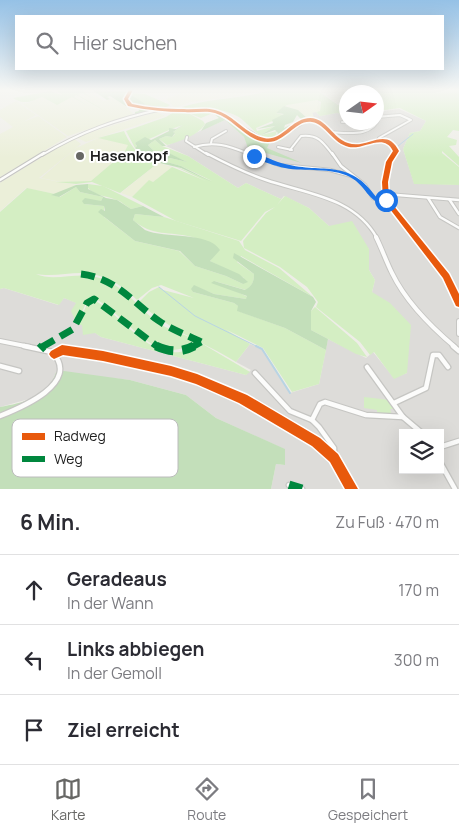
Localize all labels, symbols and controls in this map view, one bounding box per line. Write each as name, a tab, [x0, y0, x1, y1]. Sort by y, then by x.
search box	[15, 15, 444, 70]
icon: search	[33, 29, 61, 57]
text: Hier suchen	[73, 30, 177, 56]
north arrow	[339, 85, 384, 130]
place label: Hasenkopf	[90, 145, 168, 166]
route end	[243, 145, 266, 168]
marker: Hasenkopf	[74, 150, 86, 162]
route start	[375, 189, 398, 212]
legend	[12, 419, 178, 477]
text: Radweg	[54, 426, 106, 445]
map controls	[399, 429, 444, 474]
button: layers	[399, 429, 444, 474]
text: Weg	[54, 449, 83, 468]
text: 6 Min.	[20, 508, 81, 536]
text: Zu Fuß · 470 m	[335, 511, 439, 533]
text: Geradeaus	[67, 566, 167, 592]
icon: ahead	[20, 576, 48, 604]
text: 170 m	[398, 579, 439, 601]
text: In der Wann	[67, 592, 153, 614]
text: Links abbiegen	[67, 636, 204, 662]
icon: left	[20, 646, 48, 674]
text: 300 m	[394, 649, 439, 671]
text: In der Gemoll	[67, 662, 162, 684]
icon: arrive	[20, 716, 48, 744]
text: Ziel erreicht	[67, 717, 180, 743]
tab: Karte	[51, 775, 86, 824]
tab: Route	[187, 775, 226, 824]
tab: Gespeichert	[328, 775, 408, 824]

